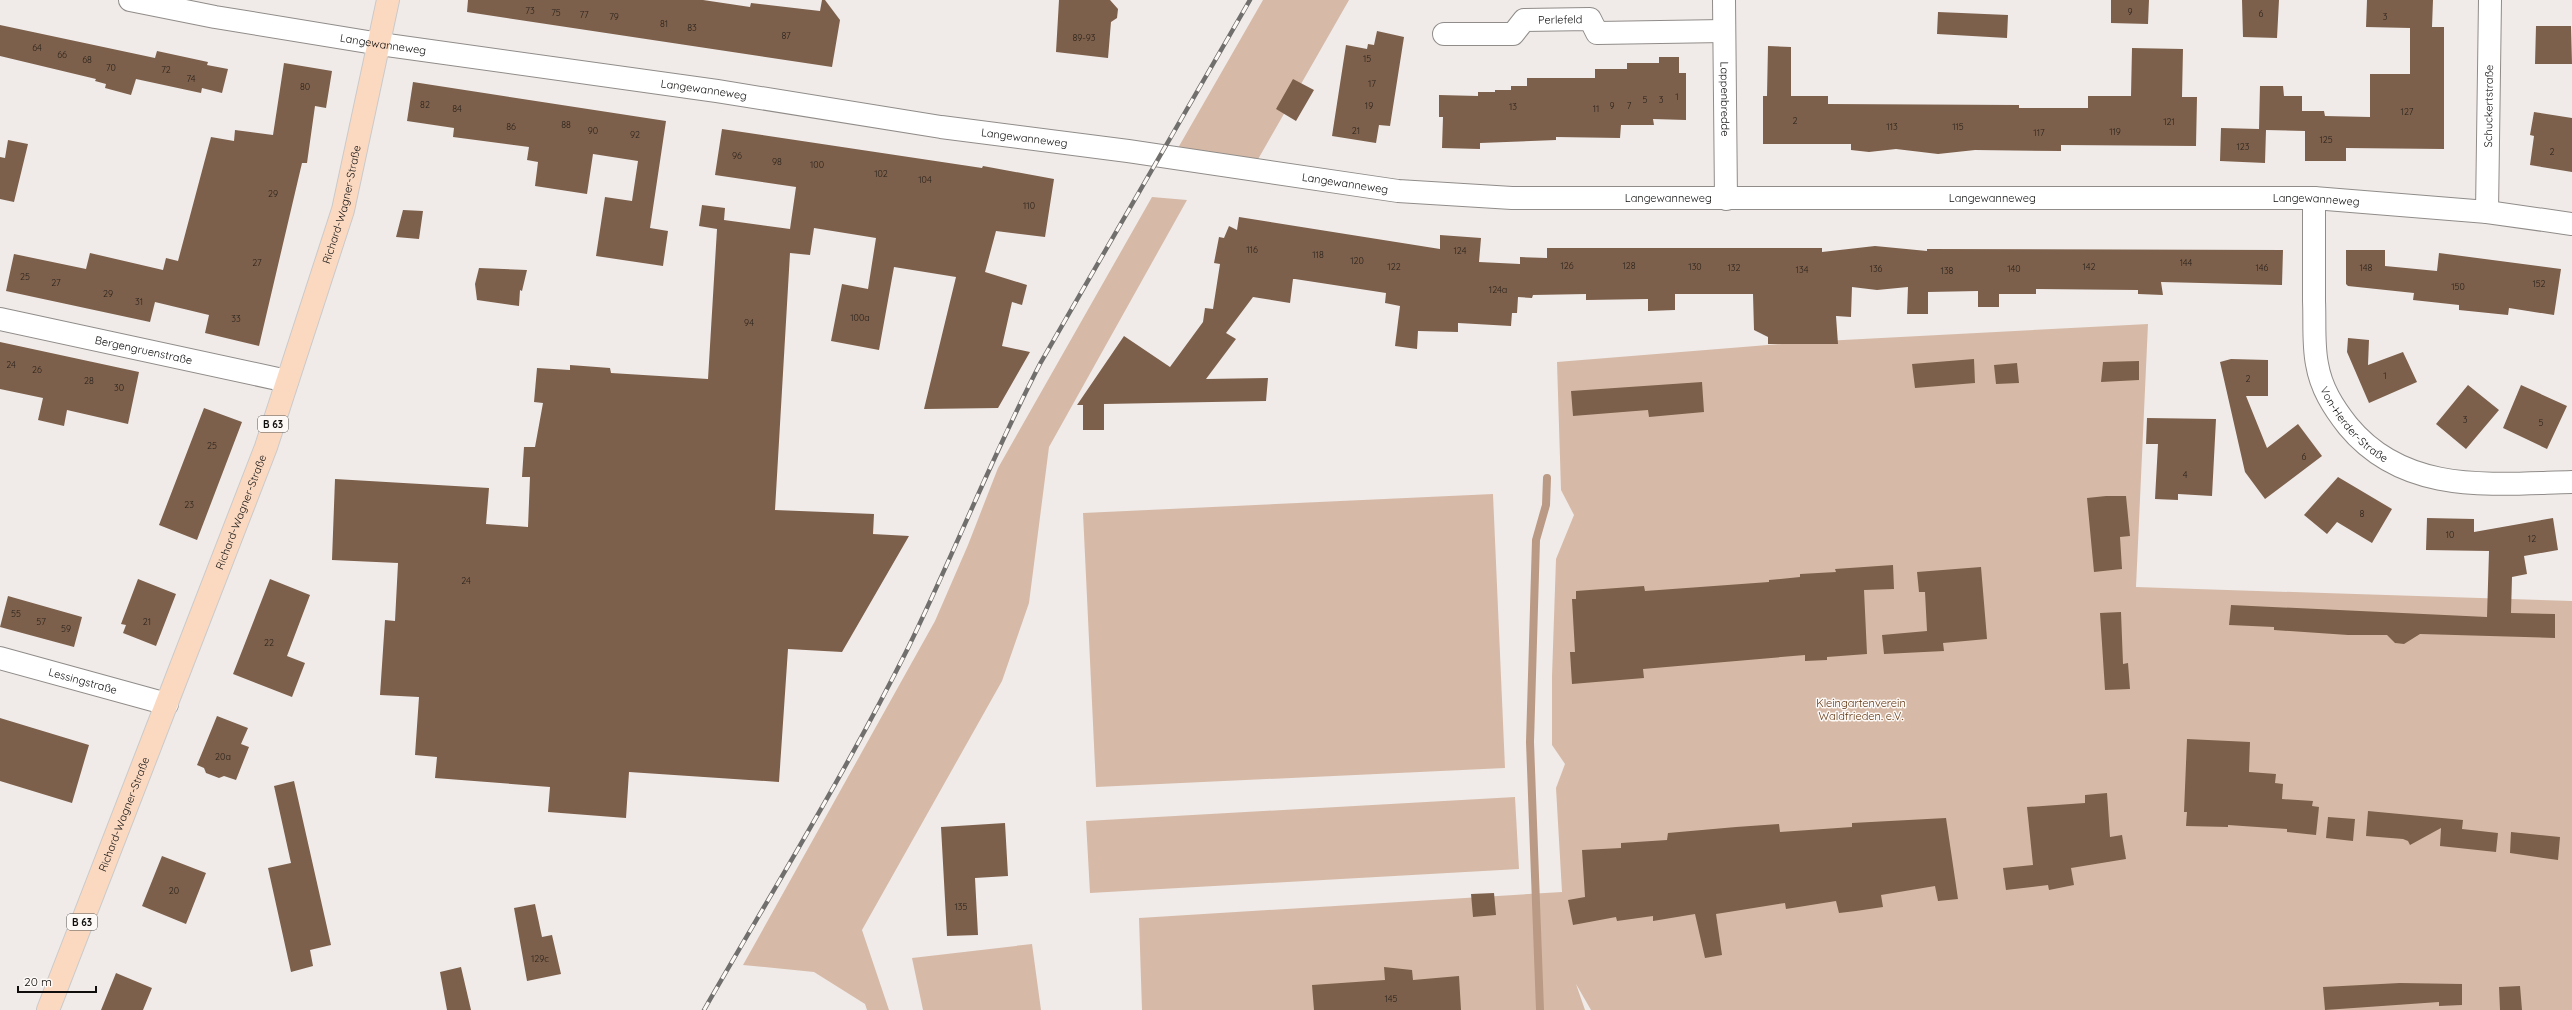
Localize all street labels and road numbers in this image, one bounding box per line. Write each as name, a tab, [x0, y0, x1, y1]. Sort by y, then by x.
street label: Perlefeld	[1538, 12, 1583, 27]
street label: Langewanneweg	[339, 31, 427, 57]
street label: Lappenbredde	[1718, 61, 1732, 137]
street label: Schuckertstraße	[2481, 65, 2496, 147]
street label: Langewanneweg	[660, 76, 748, 103]
street label: Langewanneweg	[980, 125, 1068, 150]
street label: Richard-Wagner-Straße	[319, 144, 364, 265]
street label: Langewanneweg	[1301, 170, 1389, 196]
street label: Langewanneweg	[1625, 191, 1712, 205]
street label: Langewanneweg	[1949, 191, 2036, 205]
street label: Langewanneweg	[2273, 191, 2360, 209]
street label: Bergengruenstraße	[94, 333, 194, 367]
street label: Von-Herder-Straße	[2317, 384, 2391, 465]
road number: B 63	[258, 416, 288, 432]
street label: Richard-Wagner-Straße	[212, 453, 269, 571]
street label: Lessingstraße	[47, 665, 119, 697]
street label: Richard-Wagner-Straße	[95, 755, 152, 874]
road number: B 63	[67, 914, 97, 930]

